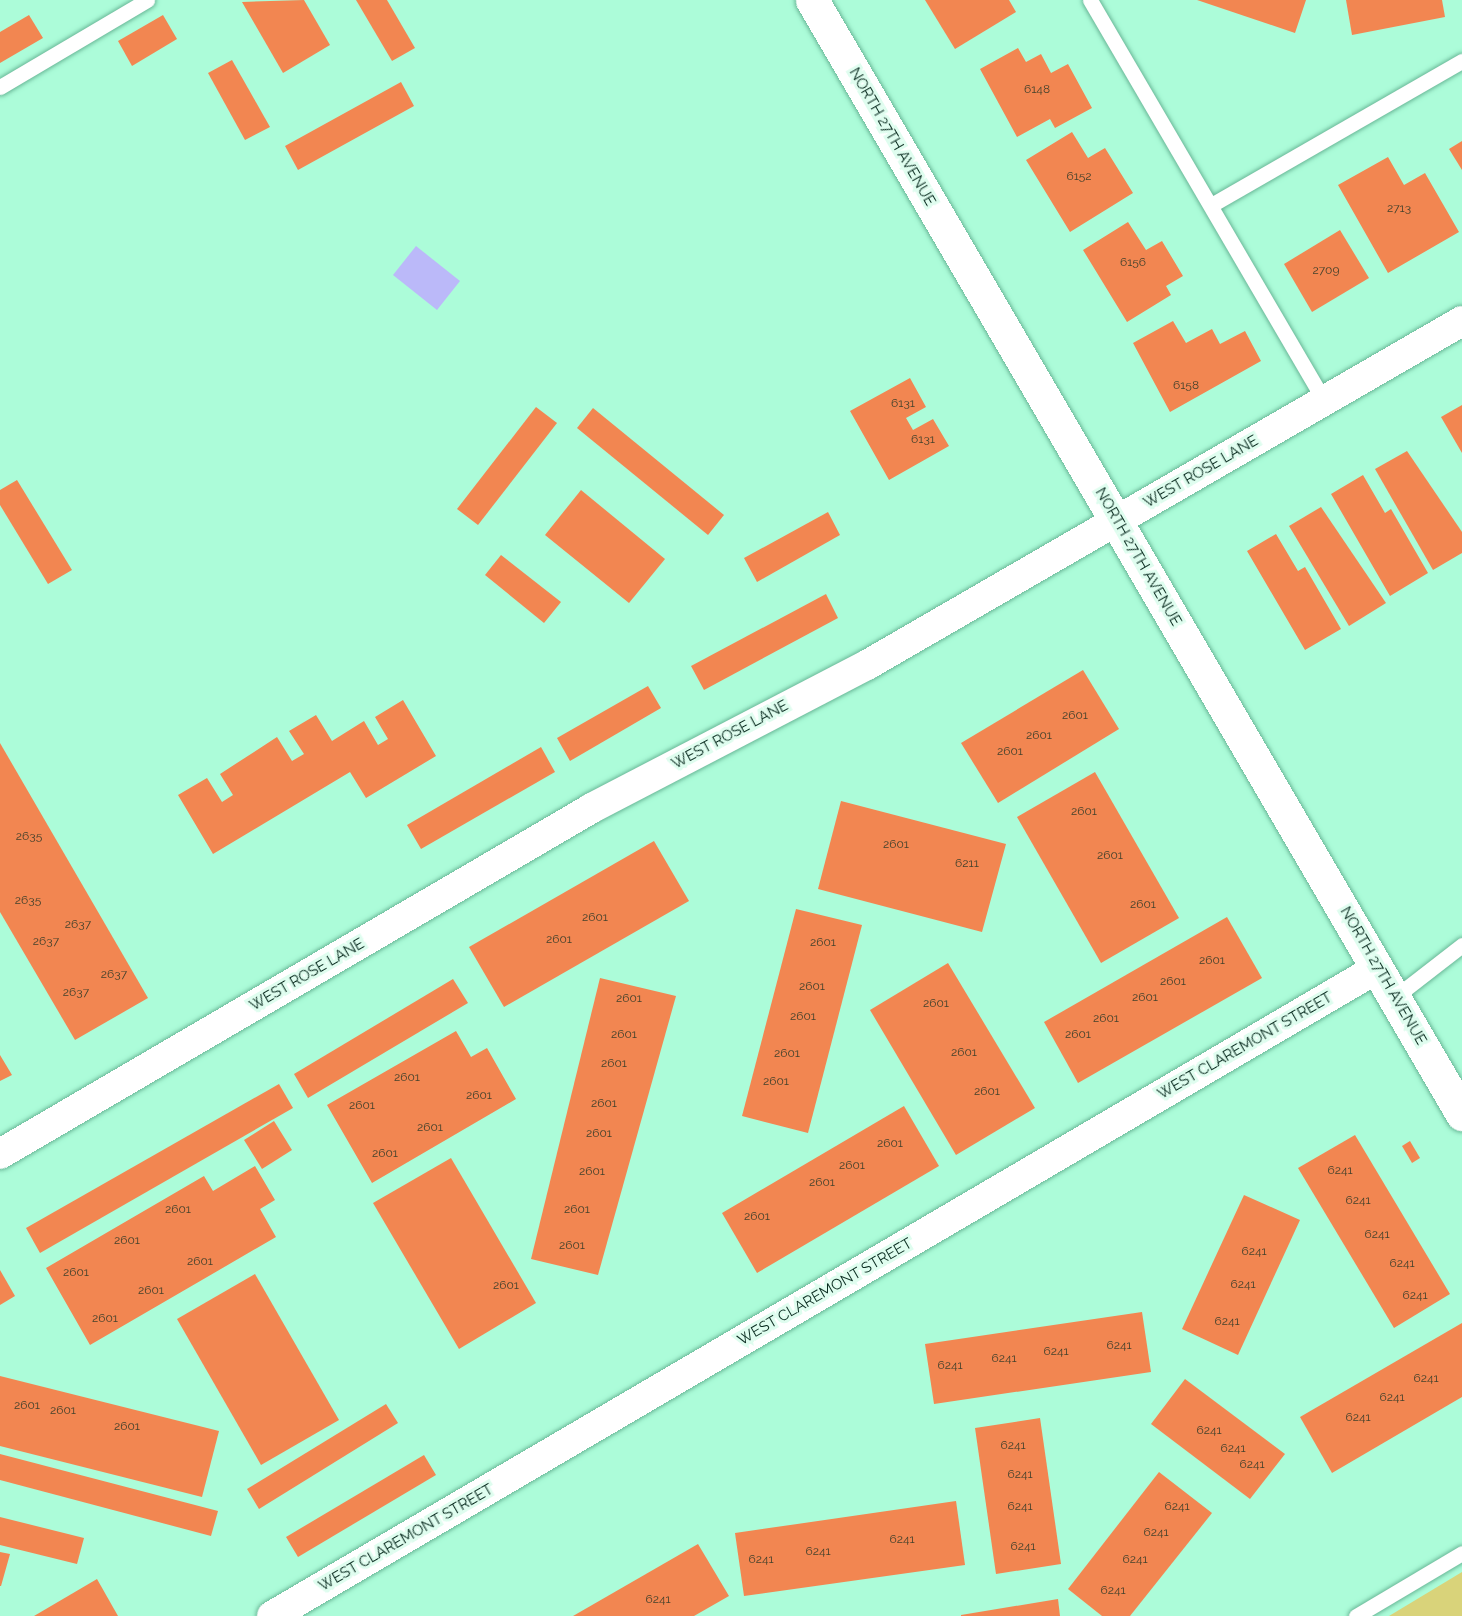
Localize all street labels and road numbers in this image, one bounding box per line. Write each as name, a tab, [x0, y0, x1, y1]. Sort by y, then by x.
street label: NORTH 27TH AVENUE	[845, 65, 939, 209]
street label: WEST ROSE LANE	[1140, 432, 1262, 512]
street label: NORTH 27TH AVENUE	[1091, 485, 1185, 629]
street label: WEST ROSE LANE	[669, 697, 791, 773]
street label: NORTH 27TH AVENUE	[1336, 904, 1430, 1048]
street label: WEST ROSE LANE	[246, 935, 368, 1015]
street label: WEST CLAREMONT STREET	[1154, 988, 1336, 1104]
street label: WEST CLAREMONT STREET	[734, 1234, 916, 1350]
street label: WEST CLAREMONT STREET	[315, 1480, 497, 1596]

